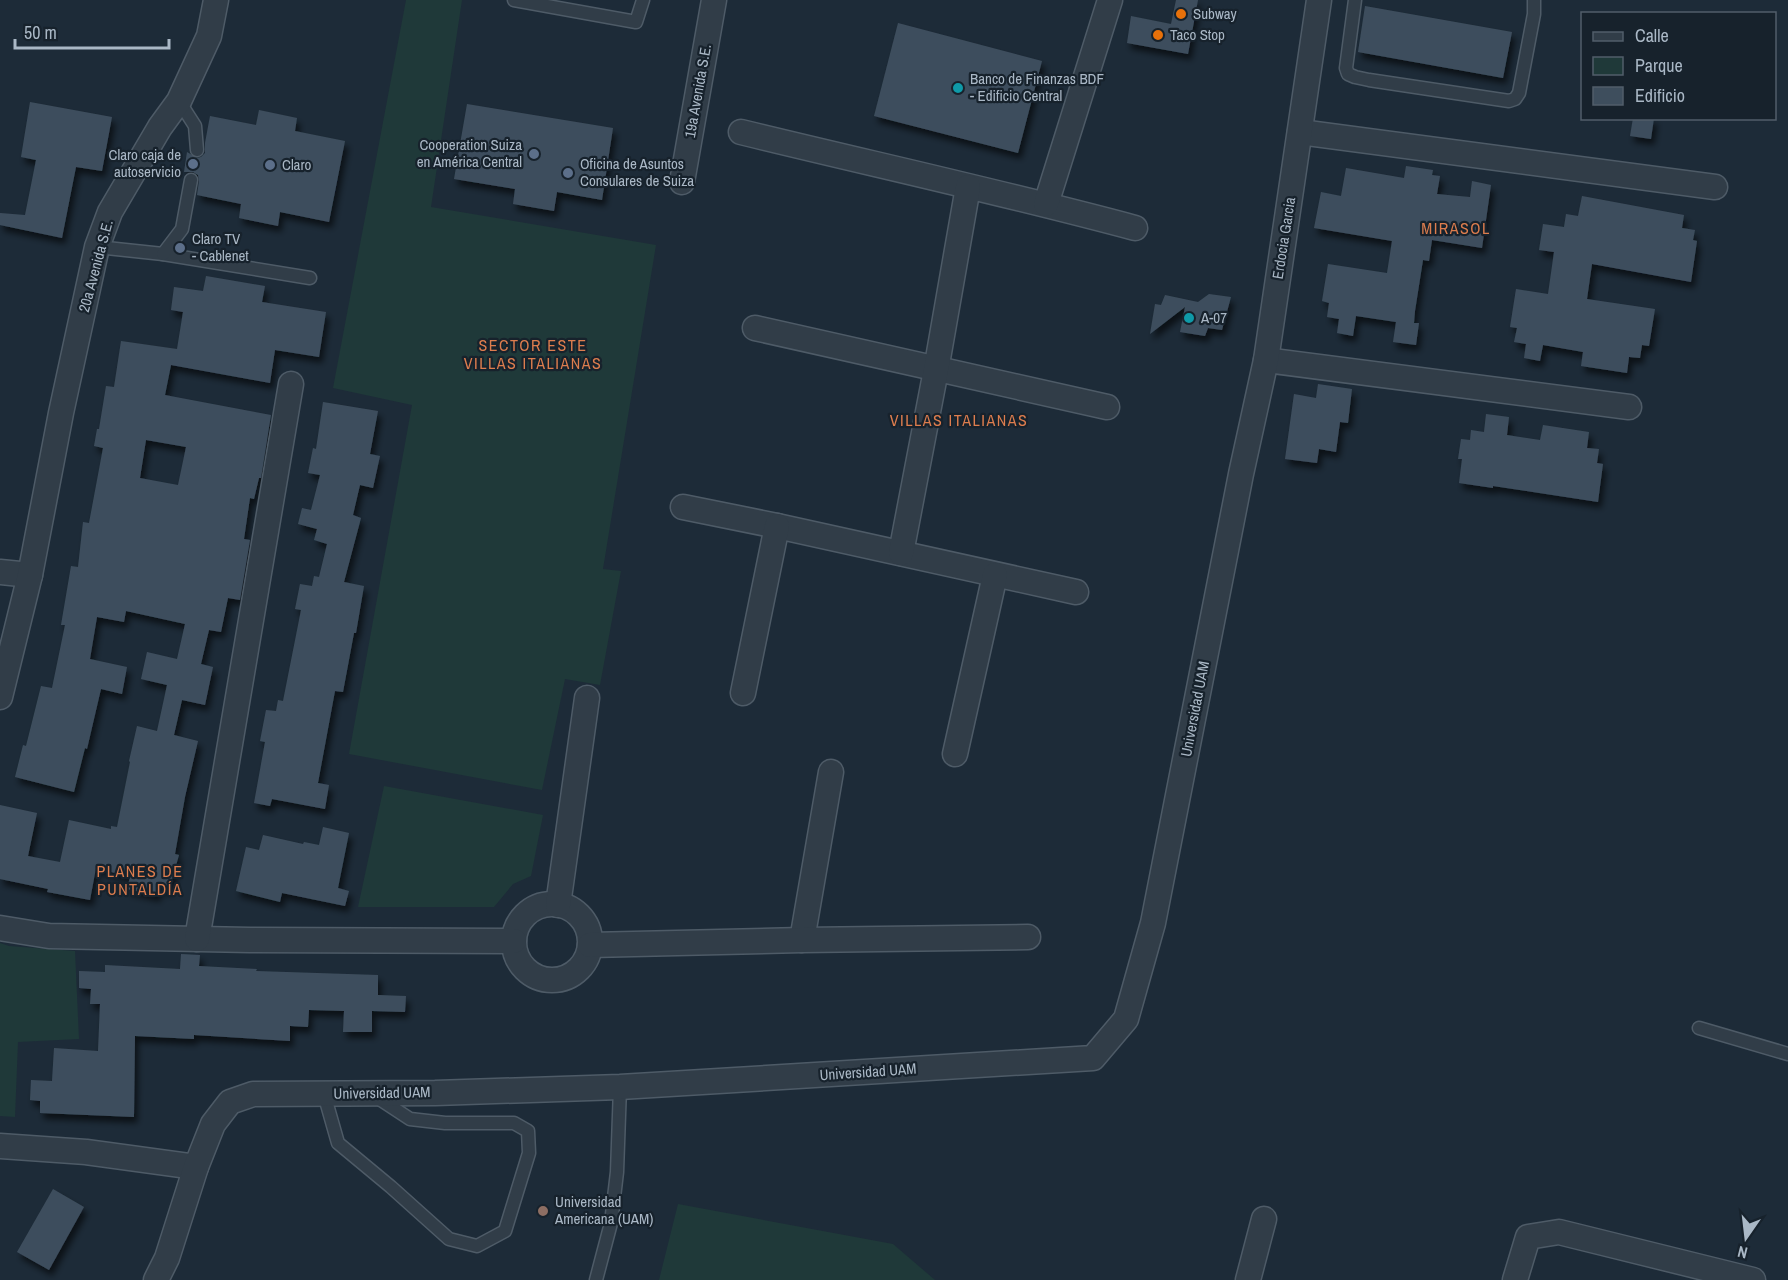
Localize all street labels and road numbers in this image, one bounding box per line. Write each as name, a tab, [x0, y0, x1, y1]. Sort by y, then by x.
street label: 19a Avenida S.E.	[679, 42, 716, 139]
street label: Erdocia Garcia	[1267, 195, 1300, 280]
street label: 20a Avenida S.E.	[73, 217, 118, 314]
street label: Universidad UAM	[1175, 659, 1214, 759]
street label: Universidad UAM	[819, 1058, 917, 1085]
street label: Universidad UAM	[333, 1081, 431, 1104]

